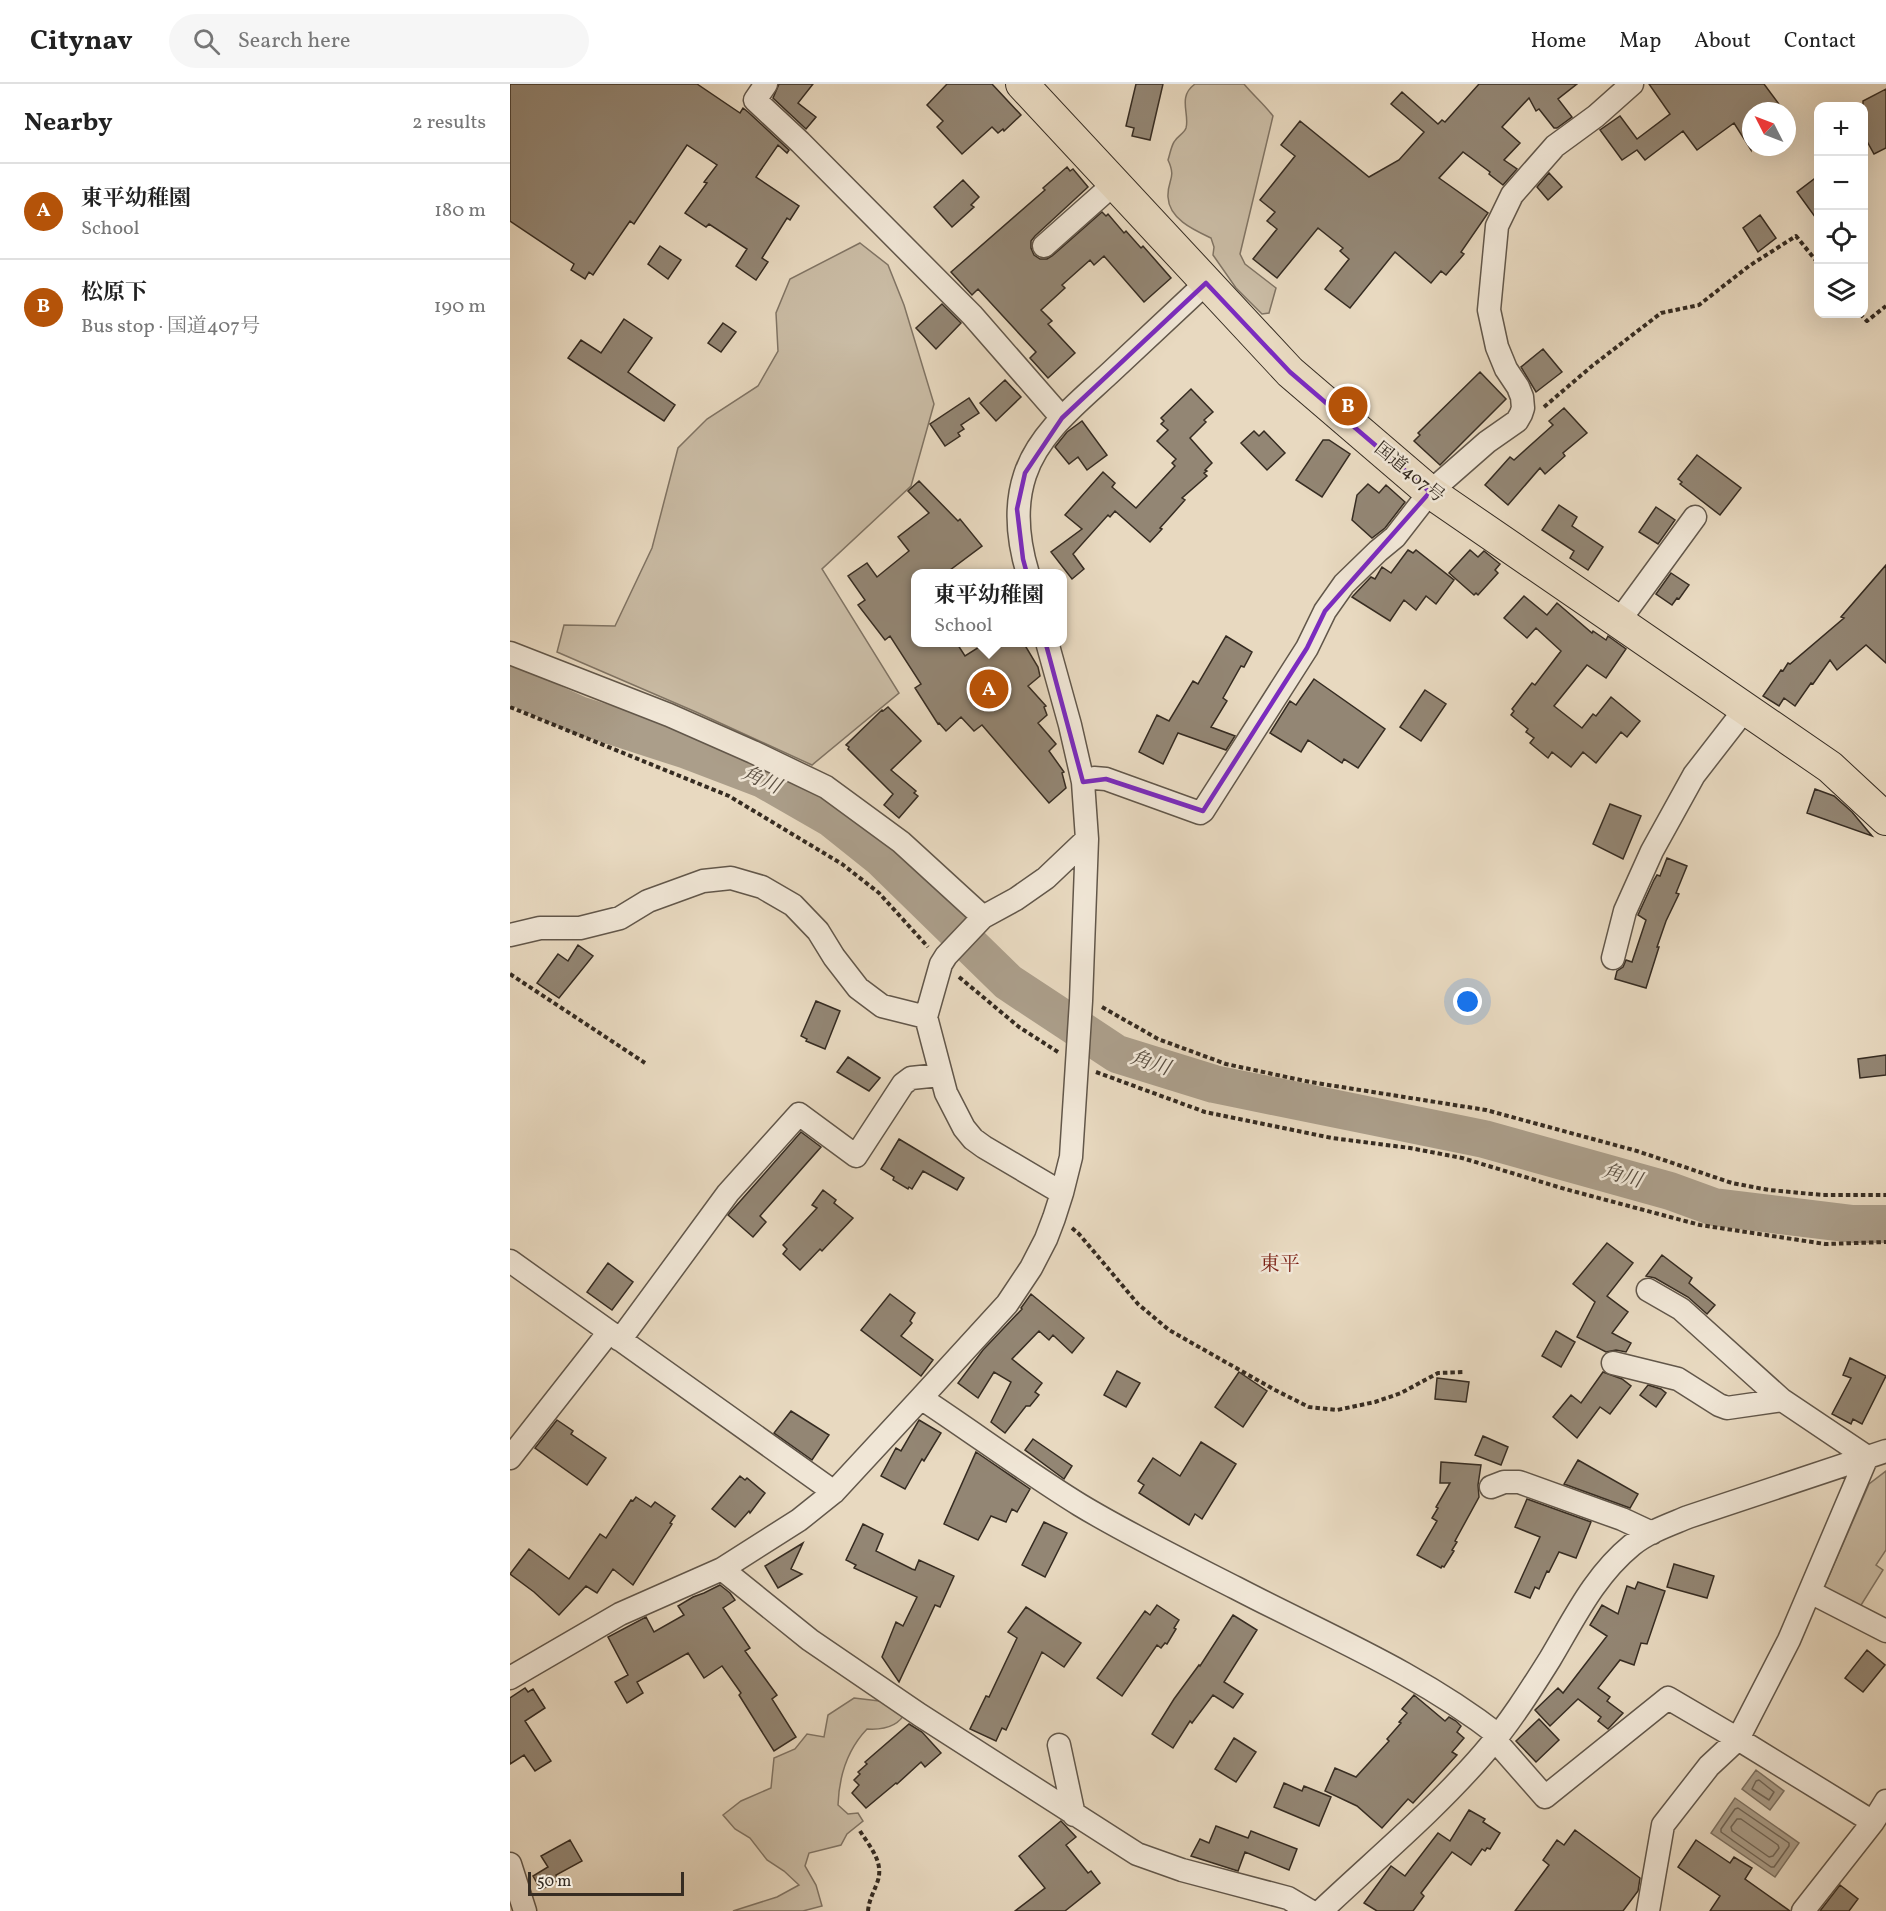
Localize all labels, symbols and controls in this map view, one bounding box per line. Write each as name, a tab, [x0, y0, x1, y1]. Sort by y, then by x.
search box	[169, 14, 589, 68]
text: Citynav	[30, 22, 133, 61]
icon: search	[190, 25, 223, 58]
text: Search here	[238, 26, 350, 57]
text: Home	[1531, 27, 1586, 56]
text: Map	[1619, 27, 1661, 56]
text: About	[1694, 27, 1751, 56]
text: Contact	[1784, 27, 1856, 56]
north arrow	[1742, 102, 1796, 156]
map controls	[1814, 102, 1868, 318]
button: +	[1814, 102, 1868, 156]
text: Nearby	[24, 105, 113, 141]
text: 2 results	[412, 109, 486, 137]
button: −	[1814, 156, 1868, 210]
text: 東平幼稚園	[81, 184, 191, 215]
text: A	[36, 197, 51, 225]
text: 180 m	[434, 197, 486, 225]
button: locate	[1814, 210, 1868, 264]
text: School	[81, 215, 139, 243]
button: layers	[1814, 264, 1868, 318]
text: 松原下	[81, 278, 147, 309]
text: B	[37, 293, 50, 321]
text: 190 m	[434, 293, 486, 321]
text: Bus stop · 国道407号	[81, 313, 260, 341]
pin: B	[1328, 384, 1368, 428]
street label: 国道407号	[1369, 437, 1449, 509]
popup	[911, 569, 1067, 647]
text: 東平幼稚園	[934, 581, 1044, 612]
text: School	[934, 612, 992, 640]
pin: A	[970, 666, 1008, 712]
water label: 角川	[737, 760, 787, 803]
your location	[1453, 987, 1482, 1016]
water label: 角川	[1127, 1045, 1175, 1084]
water label: 角川	[1599, 1158, 1647, 1197]
district label: 東平	[1260, 1251, 1300, 1279]
scale bar	[528, 1869, 684, 1896]
text: 50 m	[537, 1871, 571, 1893]

